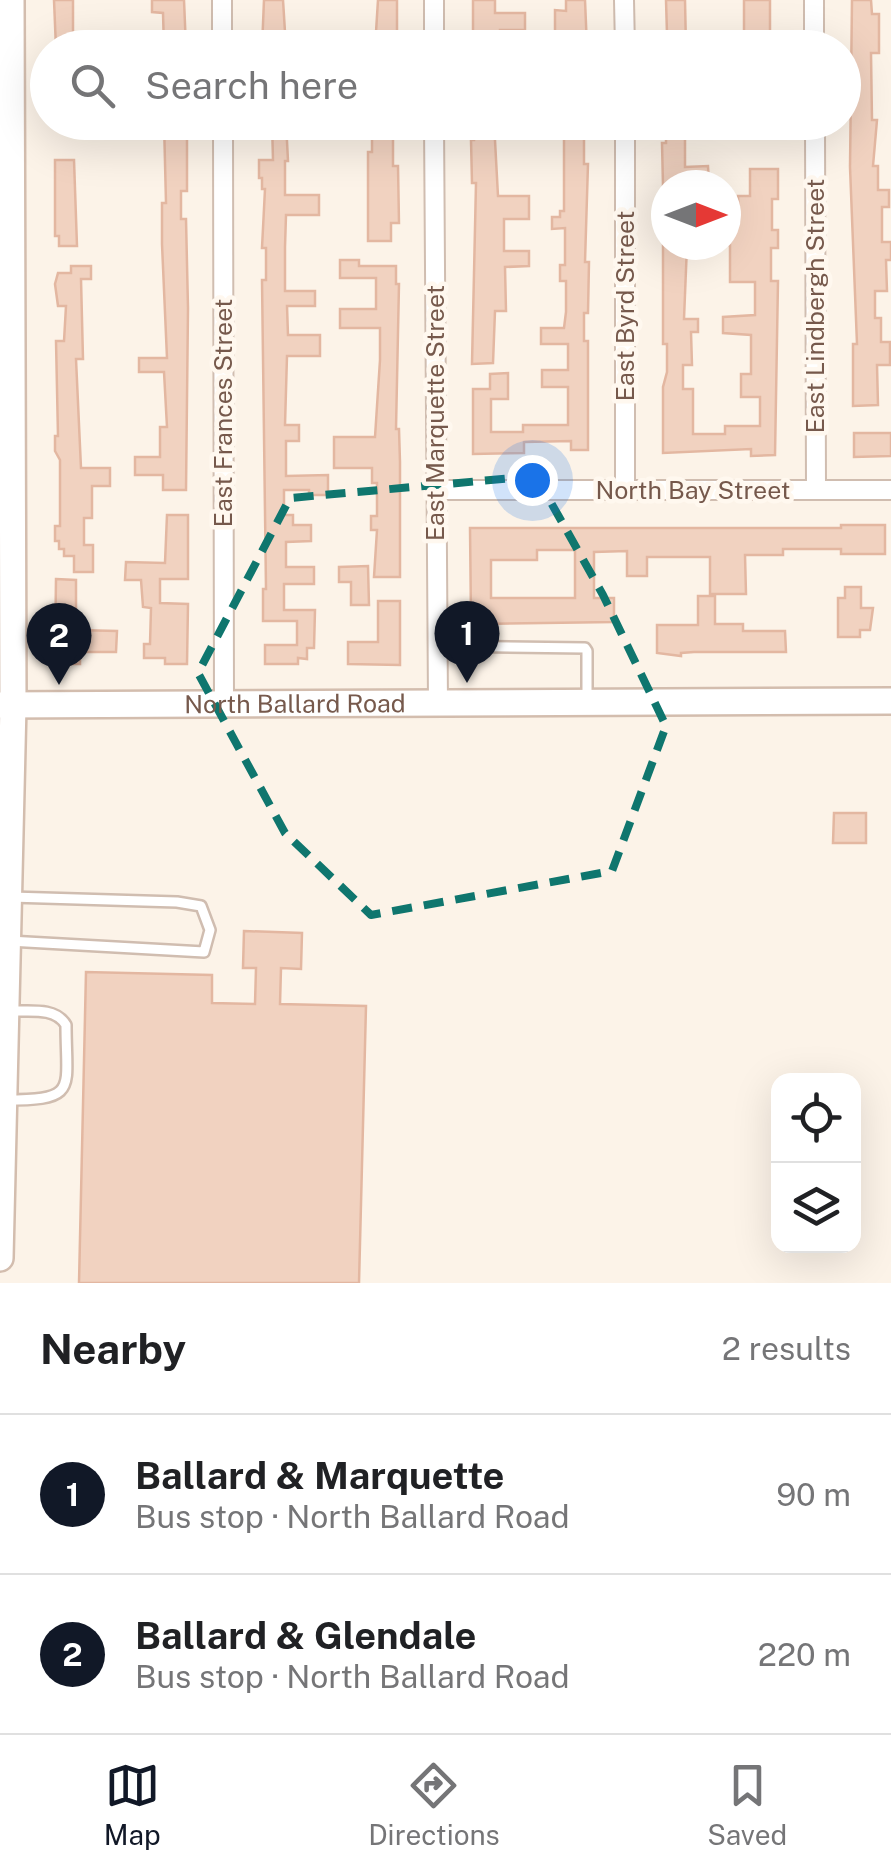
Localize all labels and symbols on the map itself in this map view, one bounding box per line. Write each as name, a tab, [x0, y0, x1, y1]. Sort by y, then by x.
north arrow	[651, 170, 741, 260]
street label: East Lindbergh Street	[800, 178, 830, 434]
street label: East Byrd Street	[610, 211, 640, 401]
street label: East Marquette Street	[420, 285, 450, 541]
street label: East Frances Street	[208, 299, 238, 527]
your location	[507, 455, 558, 506]
street label: North Bay Street	[596, 475, 791, 505]
pin: 1	[434, 600, 500, 683]
pin: 2	[27, 602, 92, 685]
street label: North Ballard Road	[184, 688, 406, 719]

